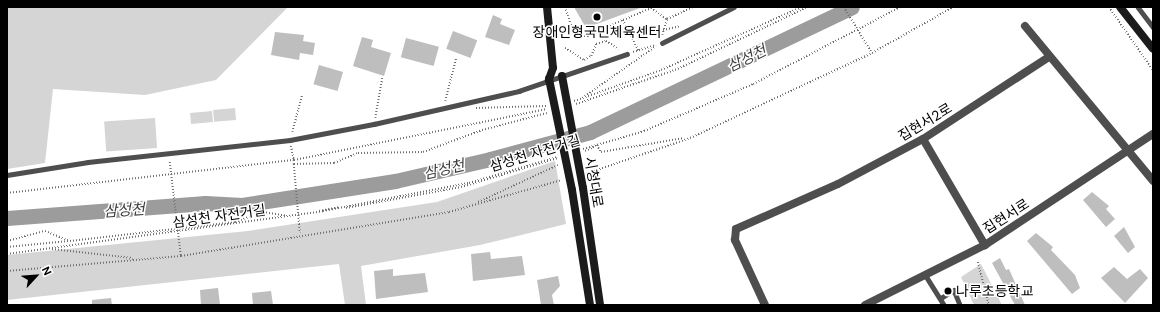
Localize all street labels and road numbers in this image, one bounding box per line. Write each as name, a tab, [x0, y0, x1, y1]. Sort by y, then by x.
street label: 집현서2로	[895, 99, 955, 145]
street label: 삼성천 자전거길	[488, 131, 582, 175]
street label: 시청대로	[581, 155, 607, 209]
street label: 집현서로	[980, 195, 1032, 237]
street label: 삼성천 자전거길	[171, 201, 267, 231]

